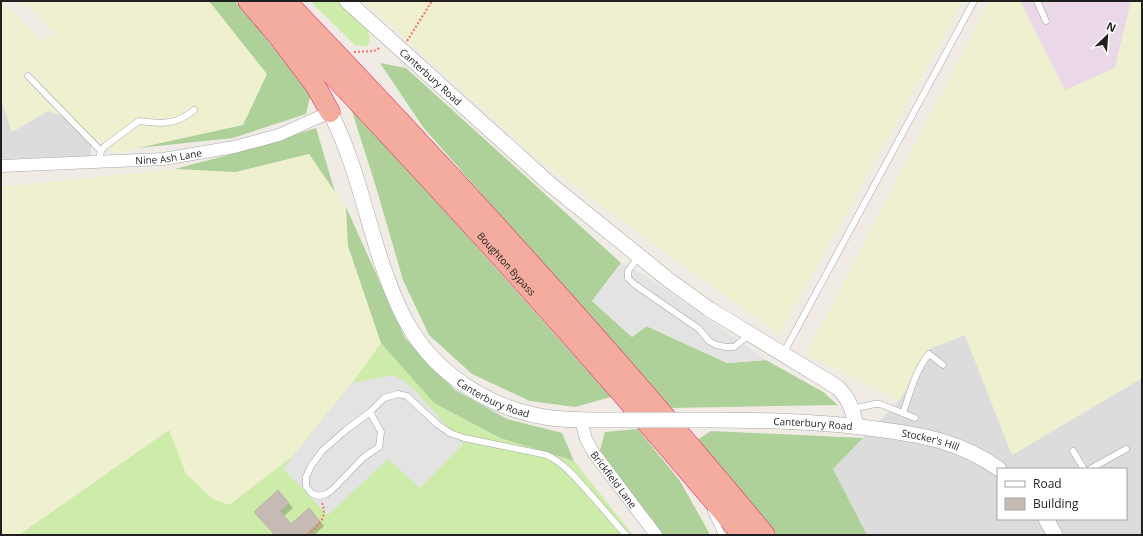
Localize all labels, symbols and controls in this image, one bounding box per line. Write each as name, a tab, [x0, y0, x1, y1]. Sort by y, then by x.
north arrow	[1087, 16, 1127, 56]
text: N	[1104, 18, 1119, 35]
street label: Canterbury Road	[397, 45, 465, 108]
street label: Nine Ash Lane	[135, 145, 203, 167]
street label: Boughton Bypass	[474, 229, 539, 299]
street label: Canterbury Road	[454, 375, 531, 421]
street label: Canterbury Road	[773, 414, 853, 433]
street label: Stocker's Hill	[901, 426, 962, 454]
street label: Brickfield Lane	[588, 448, 640, 511]
legend	[997, 468, 1127, 520]
text: Road	[1033, 475, 1062, 492]
text: Building	[1033, 495, 1079, 512]

